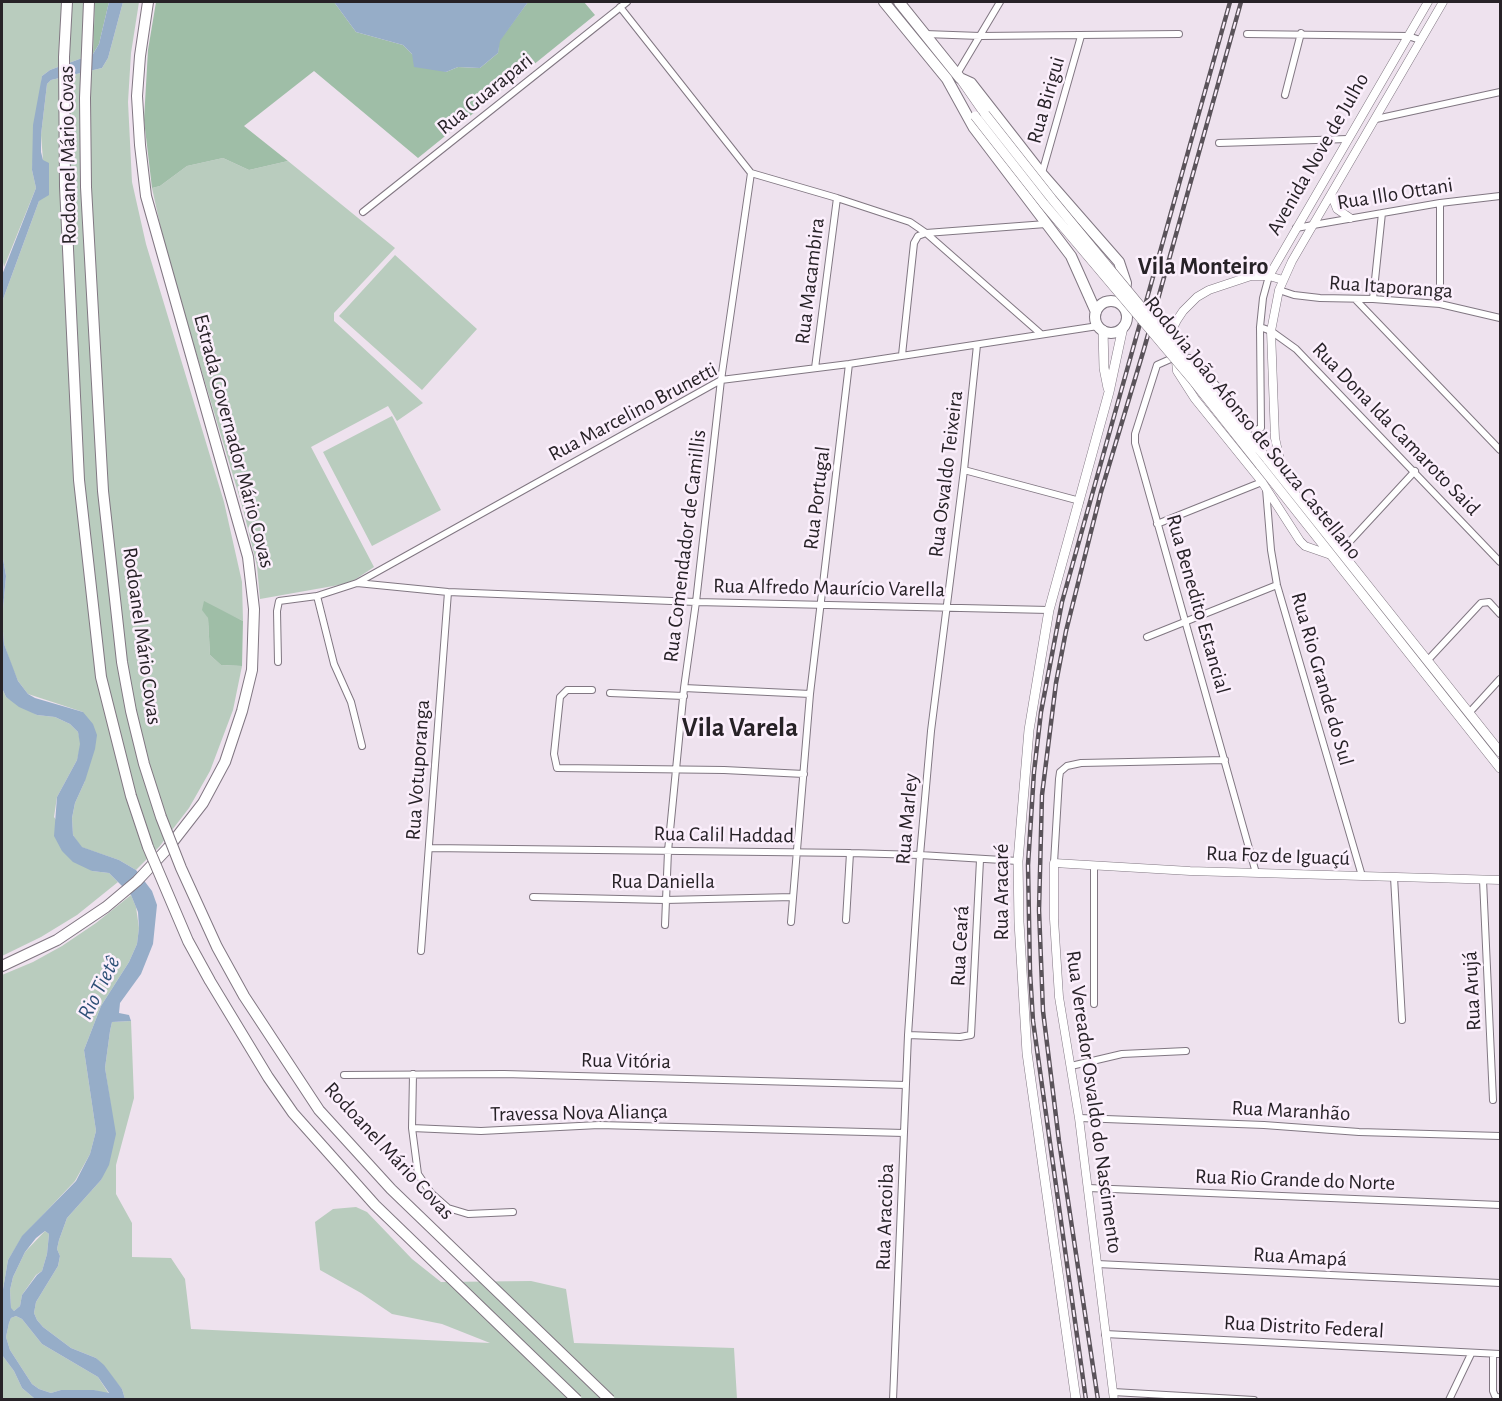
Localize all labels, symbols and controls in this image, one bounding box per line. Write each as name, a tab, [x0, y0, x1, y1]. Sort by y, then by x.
street label: Rua Guarapari	[432, 48, 538, 140]
street label: Rua Birigui	[1022, 54, 1070, 146]
street label: Rodoanel Mário Covas	[54, 65, 82, 245]
street label: Avenida Nove de Julho	[1261, 68, 1375, 240]
street label: Rua Illo Ottani	[1335, 172, 1455, 216]
street label: Rua Macambira	[790, 216, 830, 346]
district label: Vila Monteiro	[1138, 253, 1268, 281]
street label: Rua Itaporanga	[1328, 270, 1454, 304]
street label: Rodovia João Afonso de Souza Castellano	[1139, 291, 1367, 565]
street label: Estrada Governador Mário Covas	[188, 311, 280, 571]
street label: Rua Dona Ida Camaroto Said	[1307, 337, 1485, 521]
street label: Rua Marcelino Brunetti	[544, 357, 722, 467]
street label: Rua Osvaldo Teixeira	[923, 389, 969, 559]
street label: Rua Comendador de Camillis	[658, 428, 712, 664]
street label: Rua Portugal	[798, 445, 836, 551]
street label: Rua Benedito Estancial	[1160, 511, 1236, 697]
street label: Rodoanel Mário Covas	[117, 546, 167, 726]
street label: Rua Alfredo Maurício Varella	[713, 573, 945, 603]
street label: Rua Rio Grande do Sul	[1285, 589, 1359, 769]
street label: Rua Votuporanga	[401, 699, 435, 841]
district label: Vila Varela	[682, 712, 798, 744]
street label: Rua Marley	[890, 772, 924, 866]
street label: Rua Calil Haddad	[653, 821, 795, 849]
street label: Rua Foz de Iguaçú	[1206, 841, 1350, 871]
street label: Rua Aracaré	[989, 843, 1015, 941]
street label: Rua Daniella	[611, 869, 715, 895]
street label: Rua Ceará	[945, 905, 975, 987]
street label: Rua Vereador Osvaldo do Nascimento	[1060, 949, 1128, 1255]
street label: Rua Arujá	[1457, 950, 1487, 1032]
water label: Rio Tietê	[72, 952, 126, 1024]
street label: Rua Vitória	[581, 1048, 671, 1074]
street label: Rodoanel Mário Covas	[319, 1077, 459, 1225]
street label: Rua Maranhão	[1231, 1095, 1351, 1127]
street label: Travessa Nova Aliança	[490, 1099, 668, 1127]
street label: Rua Aracoiba	[871, 1163, 899, 1271]
street label: Rua Rio Grande do Norte	[1194, 1164, 1396, 1196]
street label: Rua Amapá	[1252, 1242, 1348, 1272]
street label: Rua Distrito Federal	[1223, 1310, 1385, 1344]

